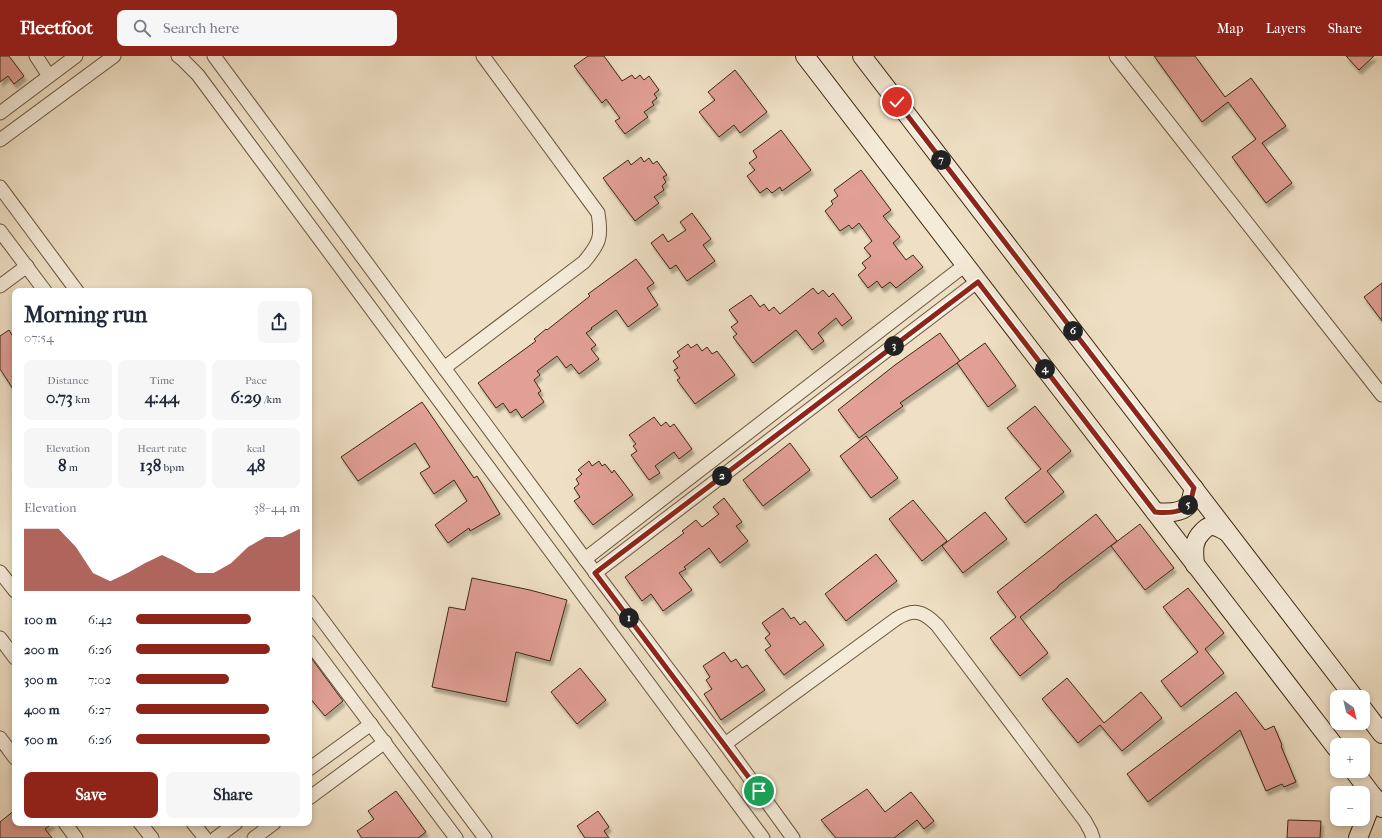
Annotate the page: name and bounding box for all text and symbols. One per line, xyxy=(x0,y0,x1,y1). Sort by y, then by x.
search box xyxy=(117,10,397,46)
text: Fleetfoot xyxy=(20,17,93,39)
icon: search xyxy=(131,17,153,39)
text: Search here xyxy=(163,19,239,37)
text: Map xyxy=(1217,20,1244,37)
text: Layers xyxy=(1266,20,1306,37)
text: Share xyxy=(1328,20,1362,37)
pin xyxy=(880,85,914,119)
icon: check xyxy=(886,91,908,113)
pin: 7 xyxy=(931,150,951,170)
text: 7 xyxy=(938,153,944,166)
button: share xyxy=(258,301,300,343)
text: Morning run xyxy=(24,302,147,328)
pin: 6 xyxy=(1063,321,1083,341)
text: 6 xyxy=(1070,324,1076,337)
text: 07:54 xyxy=(24,330,54,345)
pin: 3 xyxy=(884,336,904,356)
text: 3 xyxy=(892,339,896,352)
pin: 4 xyxy=(1035,359,1055,379)
text: 4 xyxy=(1042,362,1048,375)
text: Distance xyxy=(47,374,89,387)
text: Time xyxy=(150,374,175,387)
text: Pace xyxy=(245,374,267,387)
text: 0.73 xyxy=(46,387,73,407)
text: 4:44 xyxy=(145,387,179,407)
text: 6:29 xyxy=(231,387,262,407)
text: km xyxy=(73,393,90,406)
text: /km xyxy=(262,393,281,406)
text: Elevation xyxy=(46,442,90,455)
text: Heart rate xyxy=(137,442,187,455)
text: kcal xyxy=(247,442,265,455)
text: 8 xyxy=(58,455,67,475)
text: 138 xyxy=(140,455,161,475)
text: 48 xyxy=(247,455,265,475)
text: m xyxy=(67,461,78,474)
text: bpm xyxy=(161,461,184,474)
pin: 2 xyxy=(712,466,732,486)
text: 2 xyxy=(719,469,725,482)
pin: 5 xyxy=(1178,495,1198,515)
text: 5 xyxy=(1186,498,1190,511)
text: Elevation xyxy=(24,500,77,515)
text: 38–44 m xyxy=(253,500,300,515)
pin: 1 xyxy=(619,608,639,628)
text: 1 xyxy=(627,611,631,624)
text: 100 m xyxy=(24,612,57,627)
text: 6:42 xyxy=(88,612,113,627)
text: 200 m xyxy=(24,642,59,657)
text: 6:26 xyxy=(88,642,112,657)
text: 300 m xyxy=(24,672,57,687)
text: 7:02 xyxy=(88,672,111,687)
north arrow xyxy=(1330,690,1370,730)
map controls xyxy=(1330,690,1370,826)
text: 400 m xyxy=(24,702,60,717)
text: 6:27 xyxy=(88,702,111,717)
text: 500 m xyxy=(24,732,58,747)
text: 6:26 xyxy=(88,732,112,747)
button: + xyxy=(1330,738,1370,778)
button: Save xyxy=(24,772,158,818)
button: Share xyxy=(166,772,300,818)
pin xyxy=(742,774,776,808)
icon: arrive xyxy=(748,780,770,802)
button: − xyxy=(1330,786,1370,826)

